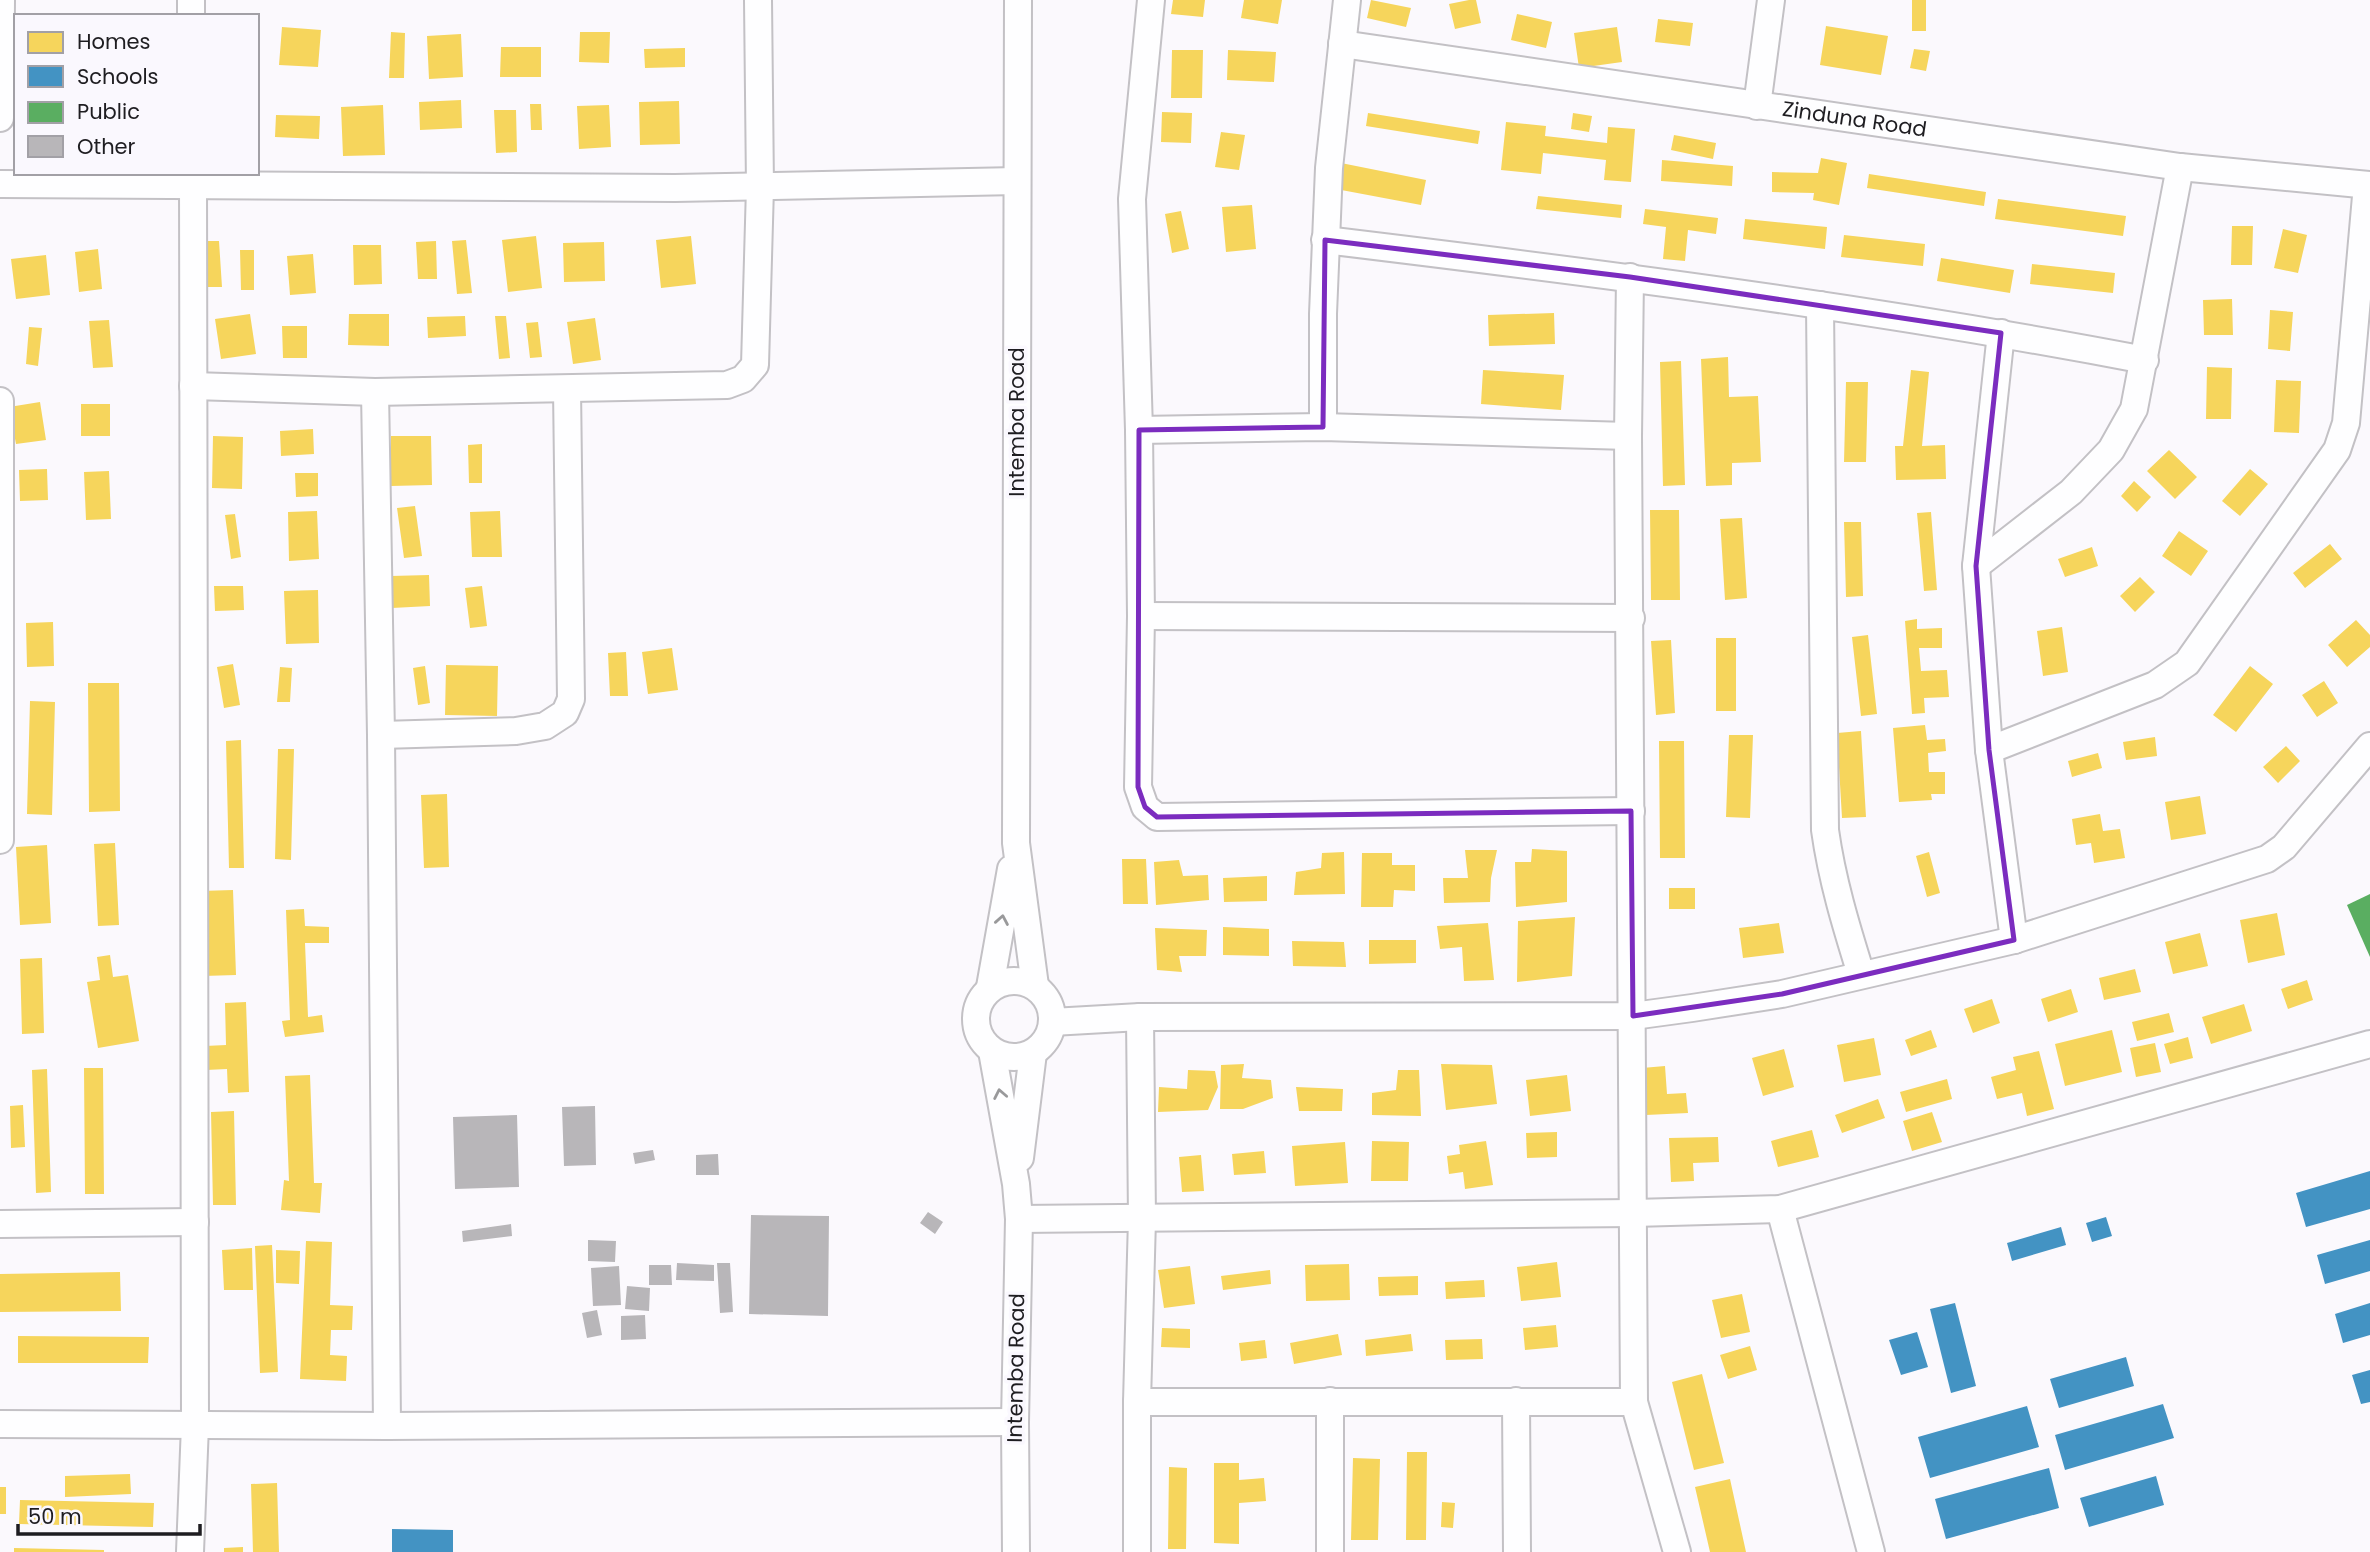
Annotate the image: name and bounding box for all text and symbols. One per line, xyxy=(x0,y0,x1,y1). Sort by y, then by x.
legend xyxy=(14,14,259,175)
text: Homes xyxy=(77,27,151,56)
text: Schools xyxy=(77,62,159,91)
street label: Zinduna Road xyxy=(1780,94,1929,144)
text: Public xyxy=(77,97,140,126)
text: Other xyxy=(77,132,136,161)
street label: Intemba Road xyxy=(1002,347,1031,497)
one-way arrow xyxy=(994,914,1009,926)
one-way arrow xyxy=(993,1088,1008,1100)
street label: Intemba Road xyxy=(1000,1293,1031,1443)
scale bar xyxy=(18,1492,200,1536)
text: 50 m xyxy=(28,1502,82,1531)

